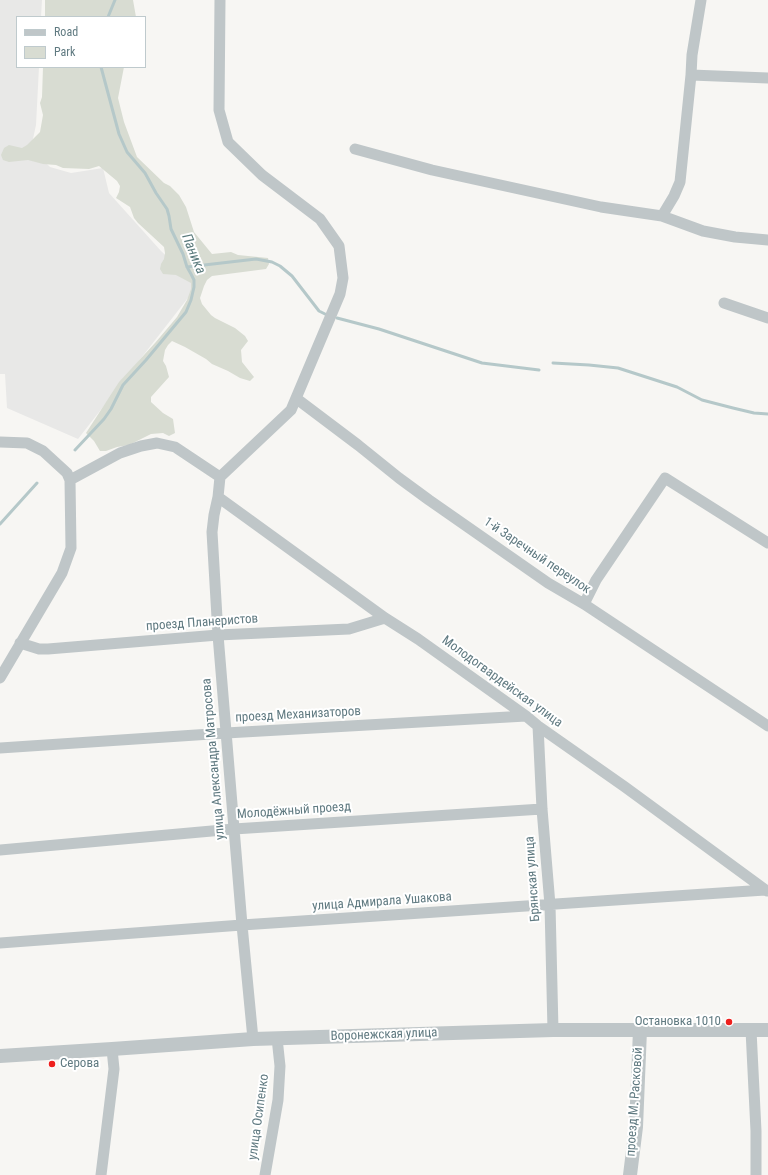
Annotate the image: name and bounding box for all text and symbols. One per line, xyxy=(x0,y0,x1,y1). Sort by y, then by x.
legend xyxy=(16,16,146,68)
text: Road xyxy=(54,25,78,39)
text: Park xyxy=(54,45,75,59)
water label: Паника xyxy=(177,231,209,277)
street label: 1-й Заречный переулок xyxy=(481,514,593,598)
street label: проезд Планеристов xyxy=(145,611,259,635)
street label: Молодогвардейская улица xyxy=(439,633,565,731)
street label: улица Александра Матросова xyxy=(199,678,229,840)
street label: проезд Механизаторов xyxy=(235,704,361,726)
street label: Молодёжный проезд xyxy=(237,799,351,823)
street label: Брянская улица xyxy=(522,836,544,922)
street label: улица Адмирала Ушакова xyxy=(312,889,452,915)
place label: Остановка 1010 xyxy=(635,1014,721,1030)
marker: Остановка 1010 xyxy=(724,1017,734,1027)
street label: Воронежская улица xyxy=(330,1025,438,1045)
street label: проезд М. Расковой xyxy=(623,1047,647,1157)
place label: Серова xyxy=(60,1056,99,1072)
marker: Серова xyxy=(47,1059,57,1069)
street label: улица Осипенко xyxy=(245,1073,273,1161)

